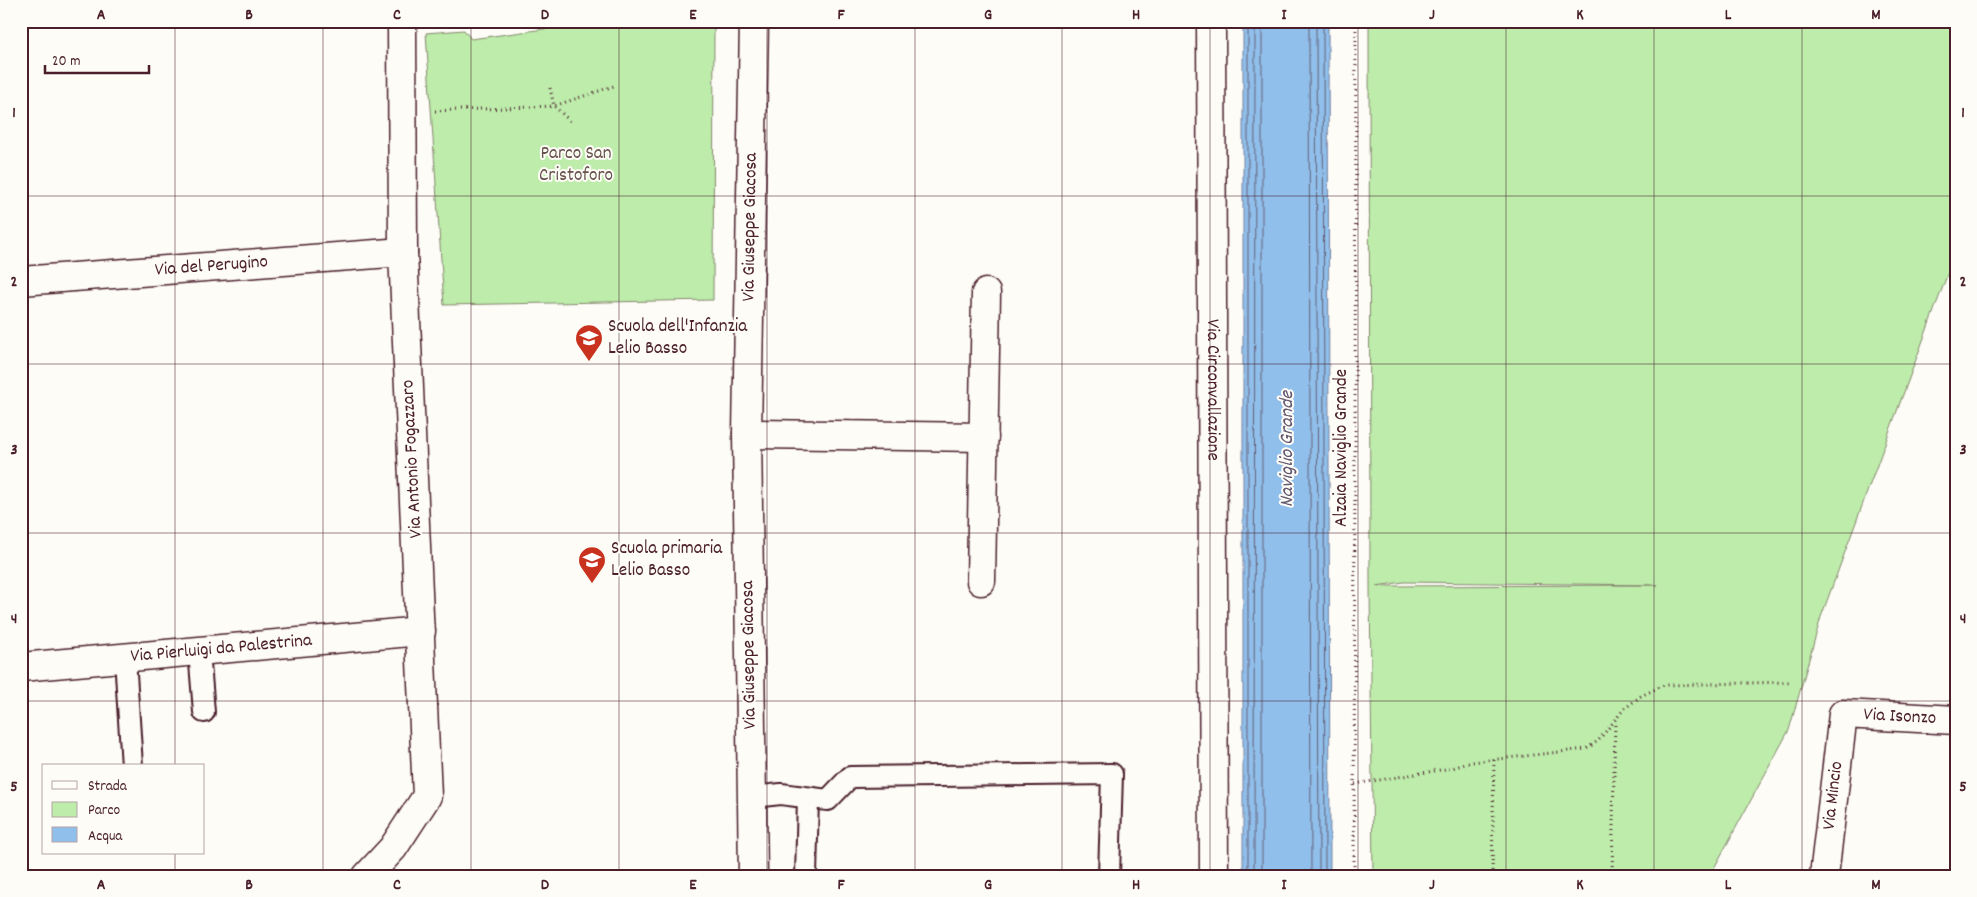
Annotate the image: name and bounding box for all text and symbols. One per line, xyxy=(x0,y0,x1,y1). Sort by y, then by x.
text: A xyxy=(97,4,106,27)
text: B xyxy=(245,4,253,27)
text: C xyxy=(393,4,401,27)
text: D xyxy=(541,4,550,27)
text: E xyxy=(689,4,697,27)
text: F xyxy=(837,4,845,27)
text: G xyxy=(984,4,992,27)
text: H xyxy=(1132,4,1140,27)
text: I xyxy=(1282,4,1288,27)
text: J xyxy=(1429,4,1435,27)
text: K xyxy=(1576,4,1584,27)
text: L xyxy=(1725,4,1732,27)
text: M xyxy=(1871,4,1881,27)
scale bar xyxy=(45,42,149,74)
text: 20 m xyxy=(52,51,80,73)
text: 1 xyxy=(12,102,16,125)
text: 1 xyxy=(1961,102,1965,125)
park label: Parco San Cristoforo xyxy=(539,141,613,190)
street label: Via Giuseppe Giacosa xyxy=(736,151,765,302)
street label: Via del Perugino xyxy=(154,249,269,284)
text: 2 xyxy=(11,271,18,294)
text: 2 xyxy=(1960,271,1967,294)
place label: Scuola dell'Infanzia Lelio Basso xyxy=(608,314,748,363)
street label: Via Circonvallazione xyxy=(1199,319,1226,461)
school or university icon: Scuola dell'Infanzia Lelio Basso xyxy=(574,323,604,362)
street label: Alzaia Naviglio Grande xyxy=(1329,369,1356,527)
street label: Via Antonio Fogazzaro xyxy=(395,379,431,539)
water label: Naviglio Grande xyxy=(1274,390,1302,507)
text: 3 xyxy=(10,439,18,462)
text: 3 xyxy=(1959,439,1967,462)
place label: Scuola primaria Lelio Basso xyxy=(611,536,723,585)
school or university icon: Scuola primaria Lelio Basso xyxy=(577,545,607,584)
street label: Via Giuseppe Giacosa xyxy=(735,579,765,730)
text: 4 xyxy=(11,608,17,631)
text: 4 xyxy=(1960,608,1966,631)
street label: Via Pierluigi da Palestrina xyxy=(129,627,314,671)
street label: Via Isonzo xyxy=(1863,702,1937,732)
street label: Via Mincio xyxy=(1816,760,1851,831)
legend xyxy=(42,764,205,854)
text: 5 xyxy=(10,776,18,799)
text: Strada xyxy=(88,776,128,798)
text: 5 xyxy=(1959,776,1967,799)
text: Parco xyxy=(88,800,120,822)
text: Acqua xyxy=(88,826,123,848)
text: A xyxy=(97,874,106,897)
text: B xyxy=(245,874,253,897)
text: C xyxy=(393,874,401,897)
text: D xyxy=(541,874,550,897)
text: E xyxy=(689,874,697,897)
text: F xyxy=(837,874,845,897)
text: G xyxy=(984,874,992,897)
text: H xyxy=(1132,874,1140,897)
text: I xyxy=(1282,874,1288,897)
text: J xyxy=(1429,874,1435,897)
text: K xyxy=(1576,874,1584,897)
text: L xyxy=(1725,874,1732,897)
text: M xyxy=(1871,874,1881,897)

